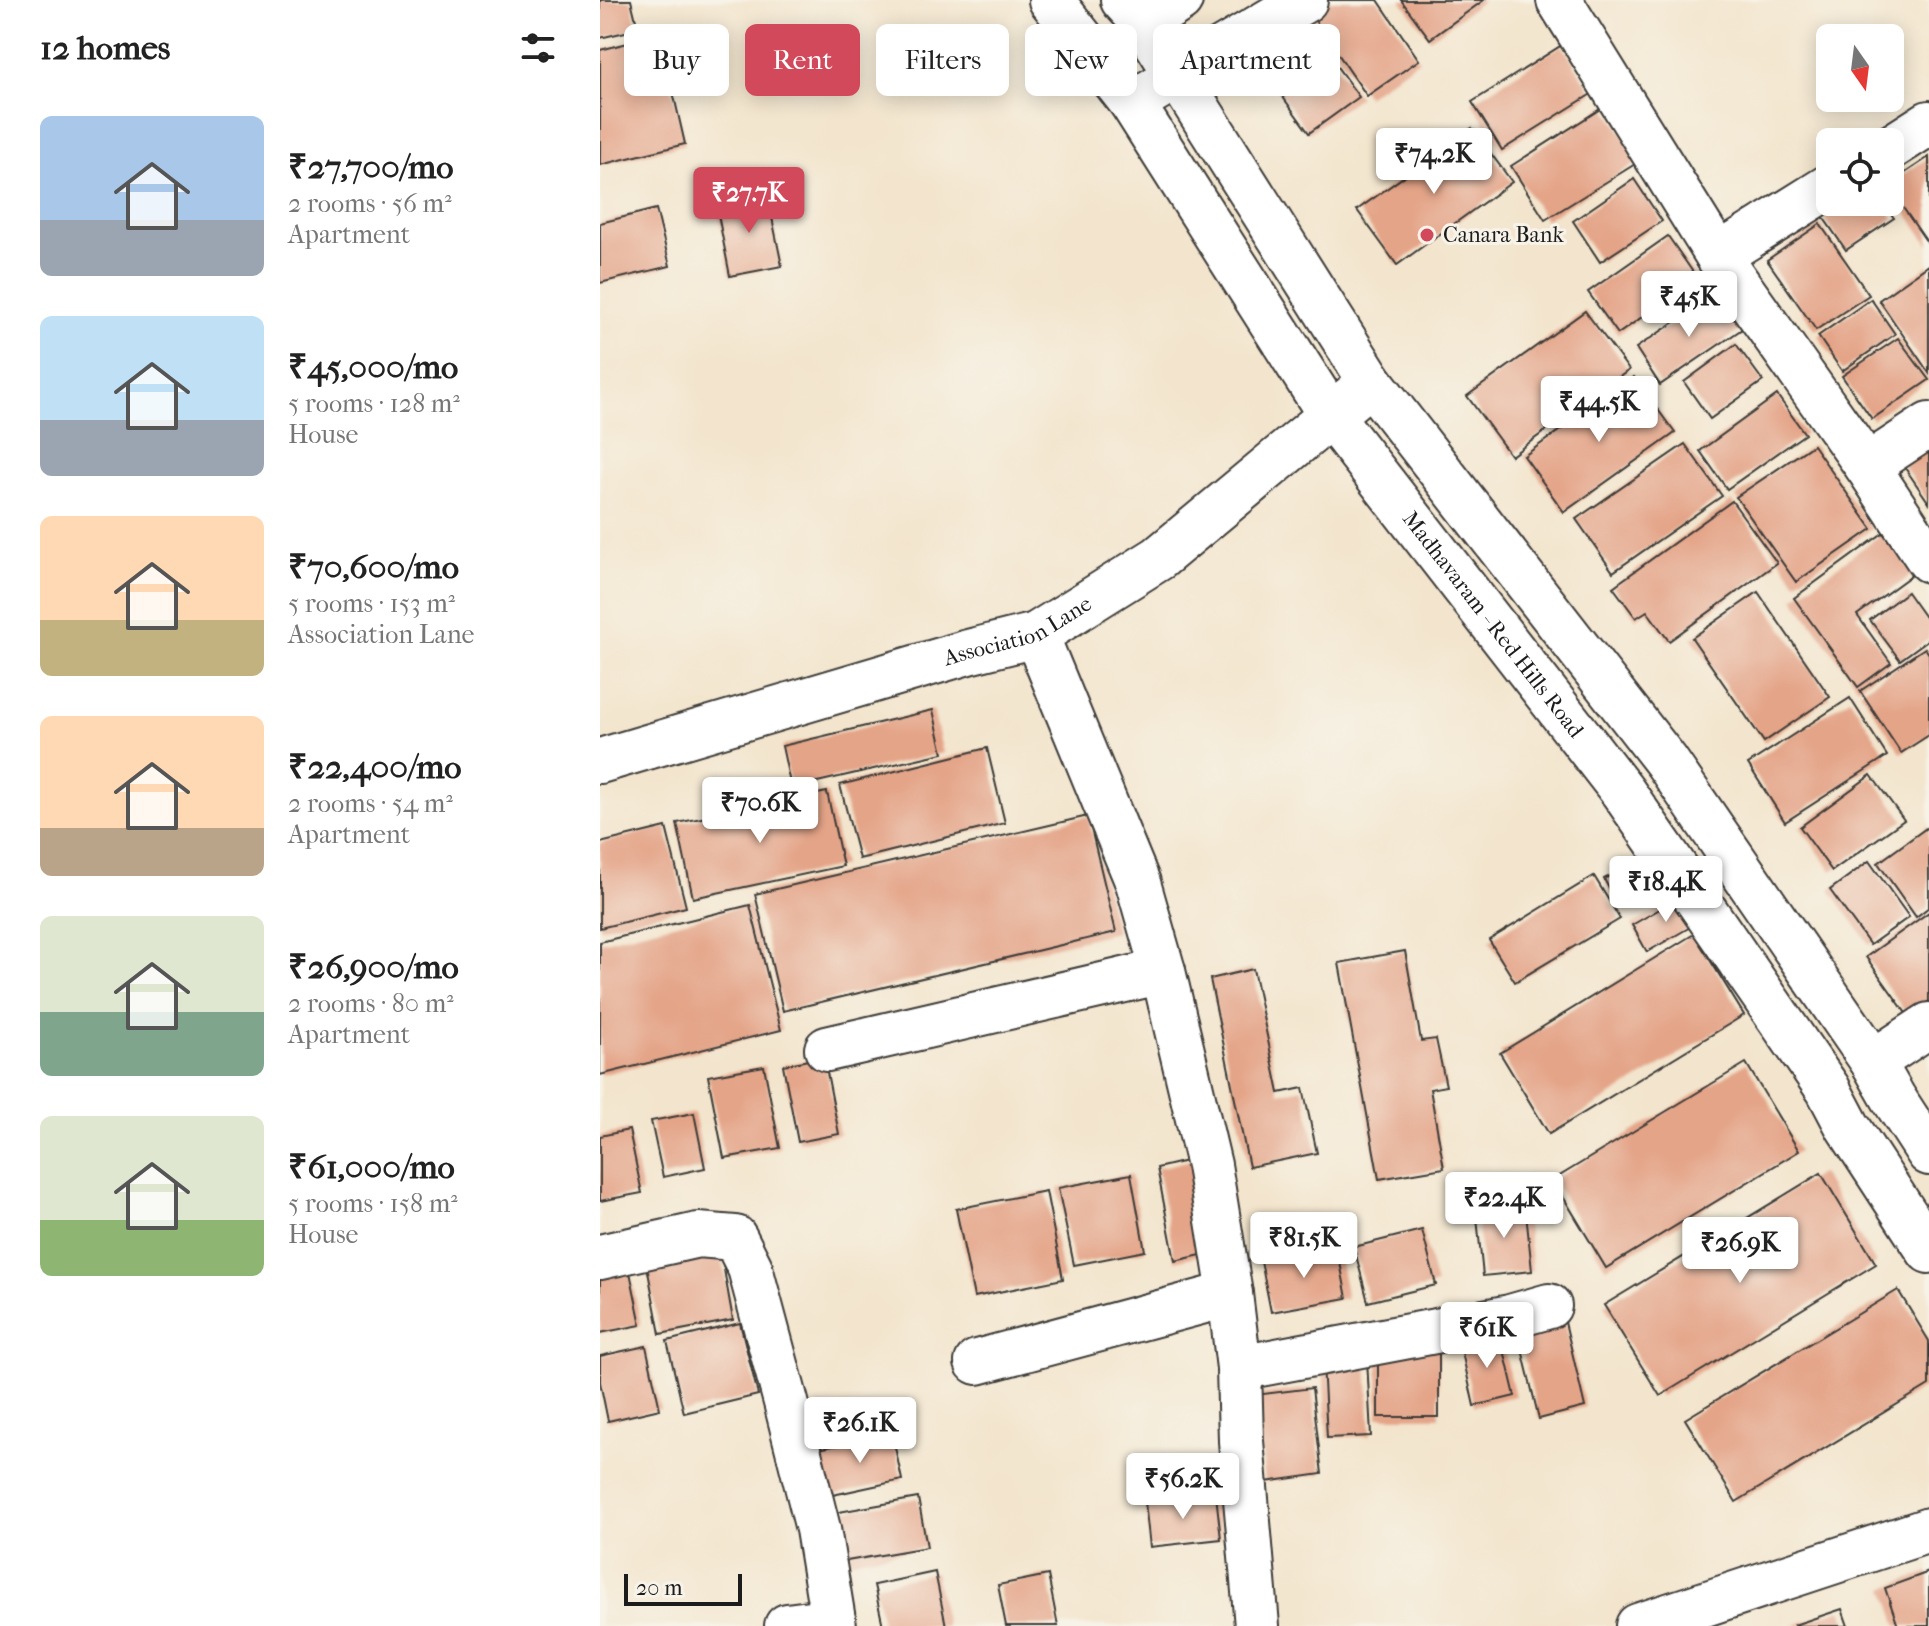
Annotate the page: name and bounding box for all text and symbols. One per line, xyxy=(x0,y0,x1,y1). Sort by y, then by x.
chip: Buy xyxy=(624,24,729,96)
chip: Rent xyxy=(745,24,860,96)
chip: Filters xyxy=(876,24,1009,96)
chip: New xyxy=(1025,24,1137,96)
chip: Apartment xyxy=(1153,24,1340,96)
north arrow xyxy=(1816,24,1904,112)
map controls xyxy=(1816,24,1904,216)
icon: filters xyxy=(516,26,560,70)
text: 12 homes xyxy=(40,28,170,68)
pin: ₹74.2K xyxy=(1369,128,1499,196)
button: locate xyxy=(1816,128,1904,216)
text: ₹74.2K xyxy=(1394,138,1474,169)
text: ₹27,700/mo xyxy=(288,147,453,187)
icon: home xyxy=(104,148,200,244)
pin: ₹27.7K xyxy=(684,167,814,235)
text: ₹27.7K xyxy=(711,177,787,208)
text: 2 rooms · 56 m² xyxy=(288,188,452,219)
text: Apartment xyxy=(288,219,410,250)
place label: Canara Bank xyxy=(1443,222,1564,248)
marker: Canara Bank xyxy=(1418,226,1436,244)
pin: ₹45K xyxy=(1642,271,1736,339)
text: ₹45K xyxy=(1659,281,1719,312)
text: ₹45,000/mo xyxy=(288,347,458,387)
icon: home xyxy=(104,348,200,444)
pin: ₹44.5K xyxy=(1534,376,1664,444)
text: ₹44.5K xyxy=(1559,386,1639,417)
text: 5 rooms · 128 m² xyxy=(288,388,460,419)
text: House xyxy=(288,419,358,450)
street label: Madhavaram - Red Hills Road xyxy=(1397,506,1590,744)
text: ₹70,600/mo xyxy=(288,547,459,587)
icon: home xyxy=(104,548,200,644)
text: 5 rooms · 153 m² xyxy=(288,588,455,619)
street label: Association Lane xyxy=(940,590,1096,672)
text: Association Lane xyxy=(288,619,474,650)
text: ₹22,400/mo xyxy=(288,747,462,787)
icon: home xyxy=(104,748,200,844)
pin: ₹70.6K xyxy=(695,777,825,845)
text: ₹70.6K xyxy=(720,787,800,818)
text: 2 rooms · 54 m² xyxy=(288,788,453,819)
text: Apartment xyxy=(288,819,410,850)
pin: ₹18.4K xyxy=(1601,856,1731,924)
text: ₹18.4K xyxy=(1627,866,1705,897)
text: ₹26,900/mo xyxy=(288,947,459,987)
icon: home xyxy=(104,948,200,1044)
text: 2 rooms · 80 m² xyxy=(288,988,454,1019)
text: Apartment xyxy=(288,1019,410,1050)
text: ₹61,000/mo xyxy=(288,1147,455,1187)
icon: home xyxy=(104,1148,200,1244)
pin: ₹22.4K xyxy=(1439,1172,1569,1240)
text: ₹22.4K xyxy=(1463,1182,1545,1213)
text: 5 rooms · 158 m² xyxy=(288,1188,458,1219)
pin: ₹81.5K xyxy=(1239,1212,1369,1280)
pin: ₹26.9K xyxy=(1675,1217,1805,1285)
text: House xyxy=(288,1219,358,1250)
text: ₹81.5K xyxy=(1268,1222,1340,1253)
text: ₹26.9K xyxy=(1700,1227,1780,1258)
pin: ₹61K xyxy=(1440,1302,1534,1370)
text: ₹61K xyxy=(1459,1312,1516,1343)
pin: ₹26.1K xyxy=(795,1397,925,1465)
text: ₹26.1K xyxy=(822,1407,898,1438)
pin: ₹56.2K xyxy=(1118,1453,1248,1521)
text: ₹56.2K xyxy=(1144,1463,1222,1494)
scale bar xyxy=(624,1570,742,1606)
text: 20 m xyxy=(636,1575,682,1601)

